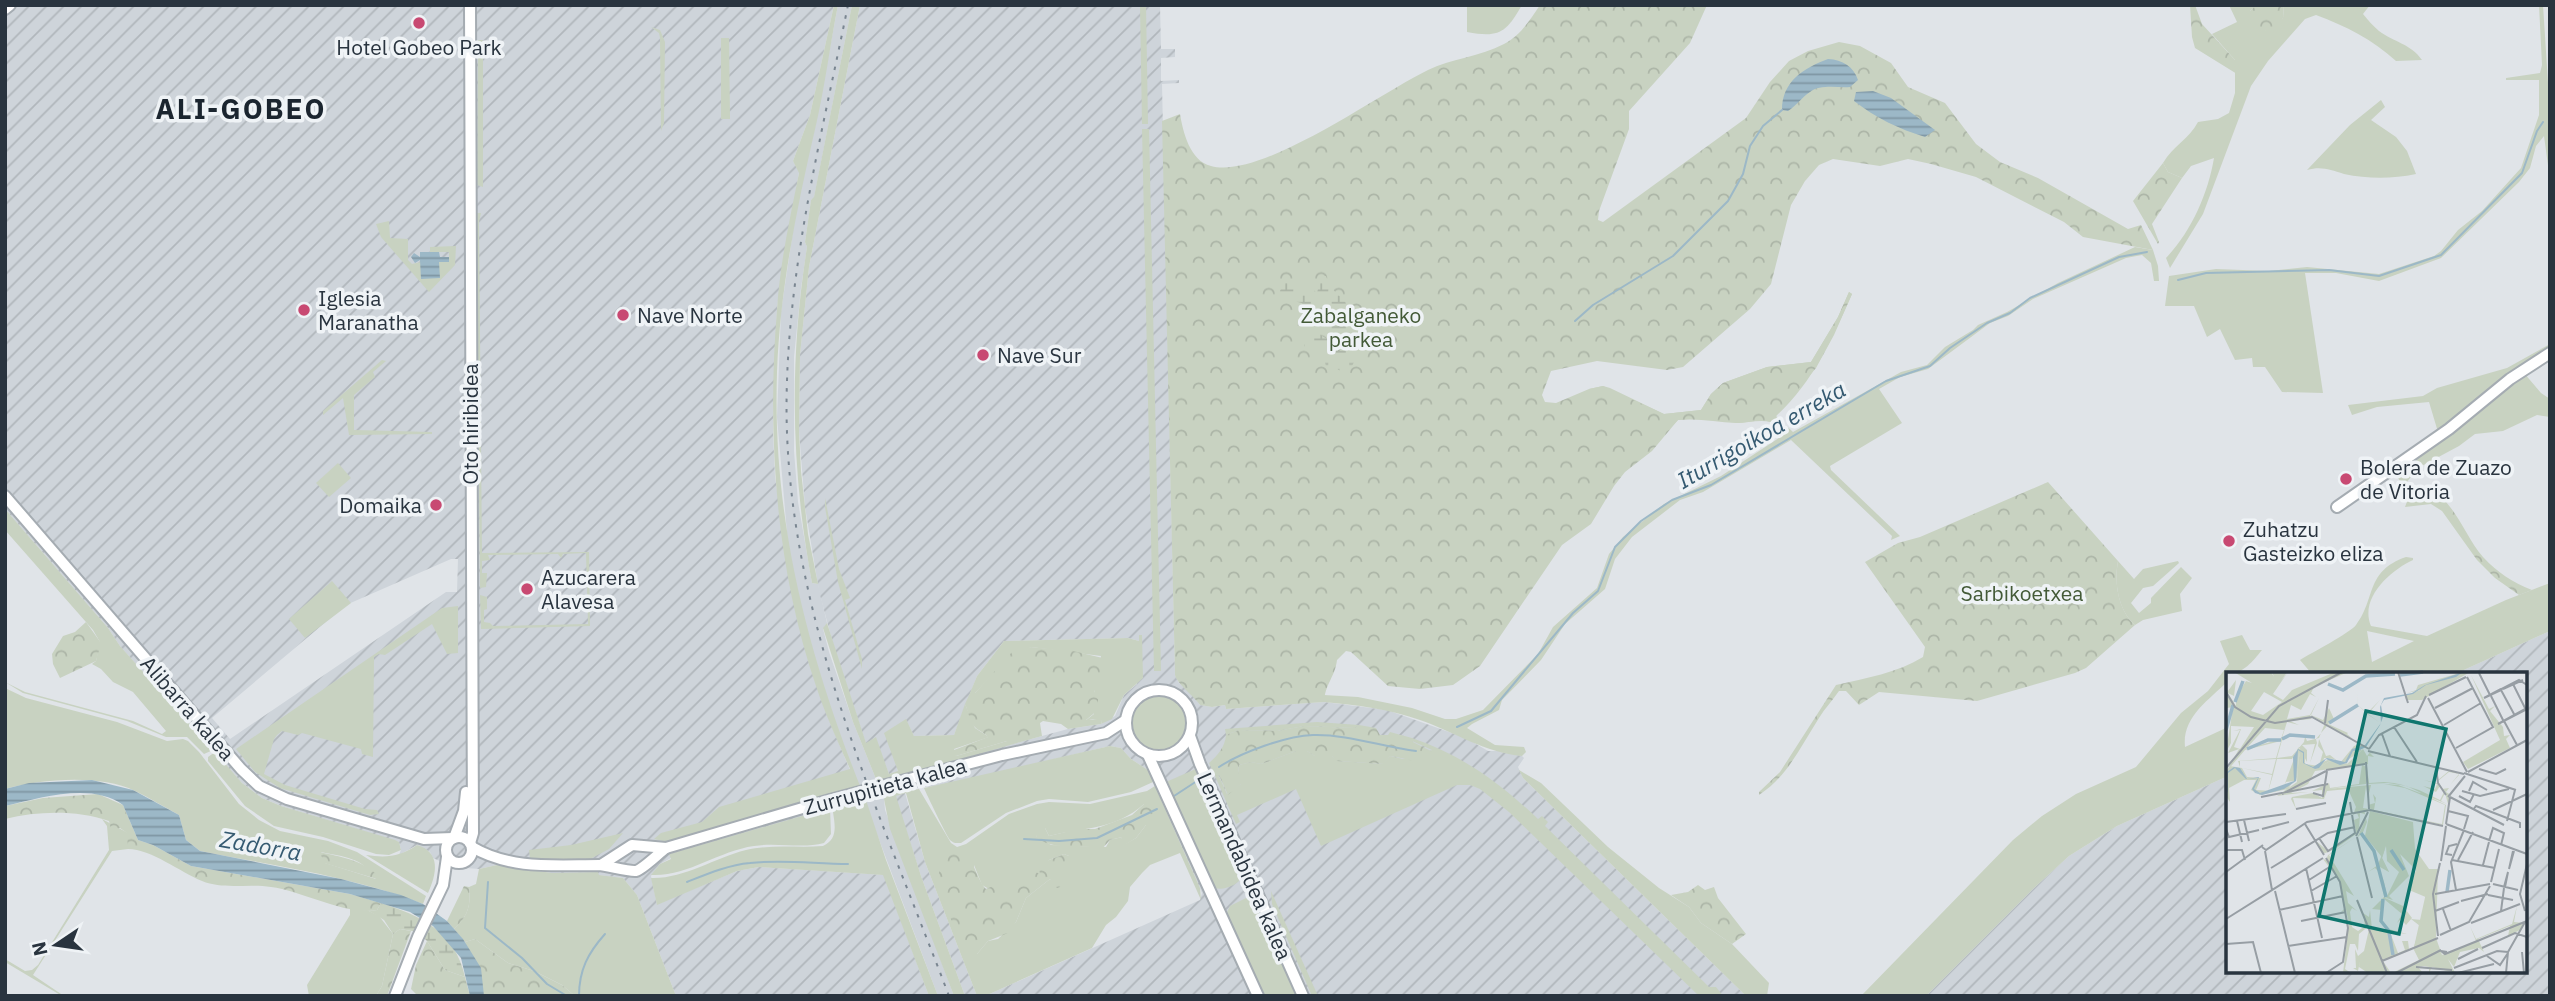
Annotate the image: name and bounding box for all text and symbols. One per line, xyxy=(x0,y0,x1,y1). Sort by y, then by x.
marker: Hotel Gobeo Park xyxy=(411,15,427,31)
place label: Hotel Gobeo Park xyxy=(336,33,502,61)
district label: ALI-GOBEO xyxy=(156,90,326,127)
place label: Iglesia Maranatha xyxy=(318,284,419,336)
place label: Nave Norte xyxy=(637,301,743,329)
park label: Zabalganeko parkea xyxy=(1301,301,1421,353)
marker: Iglesia Maranatha xyxy=(296,302,312,318)
marker: Nave Norte xyxy=(615,307,631,323)
place label: Nave Sur xyxy=(997,341,1082,369)
marker: Nave Sur xyxy=(975,347,991,363)
street label: Oto hiribidea xyxy=(456,363,484,485)
water label: Iturrigoikoa erreka xyxy=(1671,373,1851,495)
place label: Bolera de Zuazo de Vitoria xyxy=(2360,453,2512,505)
marker: Bolera de Zuazo de Vitoria xyxy=(2338,471,2354,487)
place label: Domaika xyxy=(339,491,422,519)
marker: Domaika xyxy=(428,497,444,513)
place label: Zuhatzu Gasteizko eliza xyxy=(2243,515,2384,567)
marker: Zuhatzu Gasteizko eliza xyxy=(2221,533,2237,549)
place label: Azucarera Alavesa xyxy=(541,563,636,615)
park label: Sarbikoetxea xyxy=(1960,579,2084,607)
marker: Azucarera Alavesa xyxy=(519,581,535,597)
street label: Alibarra kalea xyxy=(135,650,241,766)
inset map xyxy=(2226,672,2527,973)
street label: Zurrupitieta kalea xyxy=(801,751,969,821)
street label: Lermandabidea kalea xyxy=(1191,768,1299,964)
water label: Zadorra xyxy=(217,823,304,867)
north arrow xyxy=(21,910,91,980)
text: N xyxy=(26,939,53,958)

